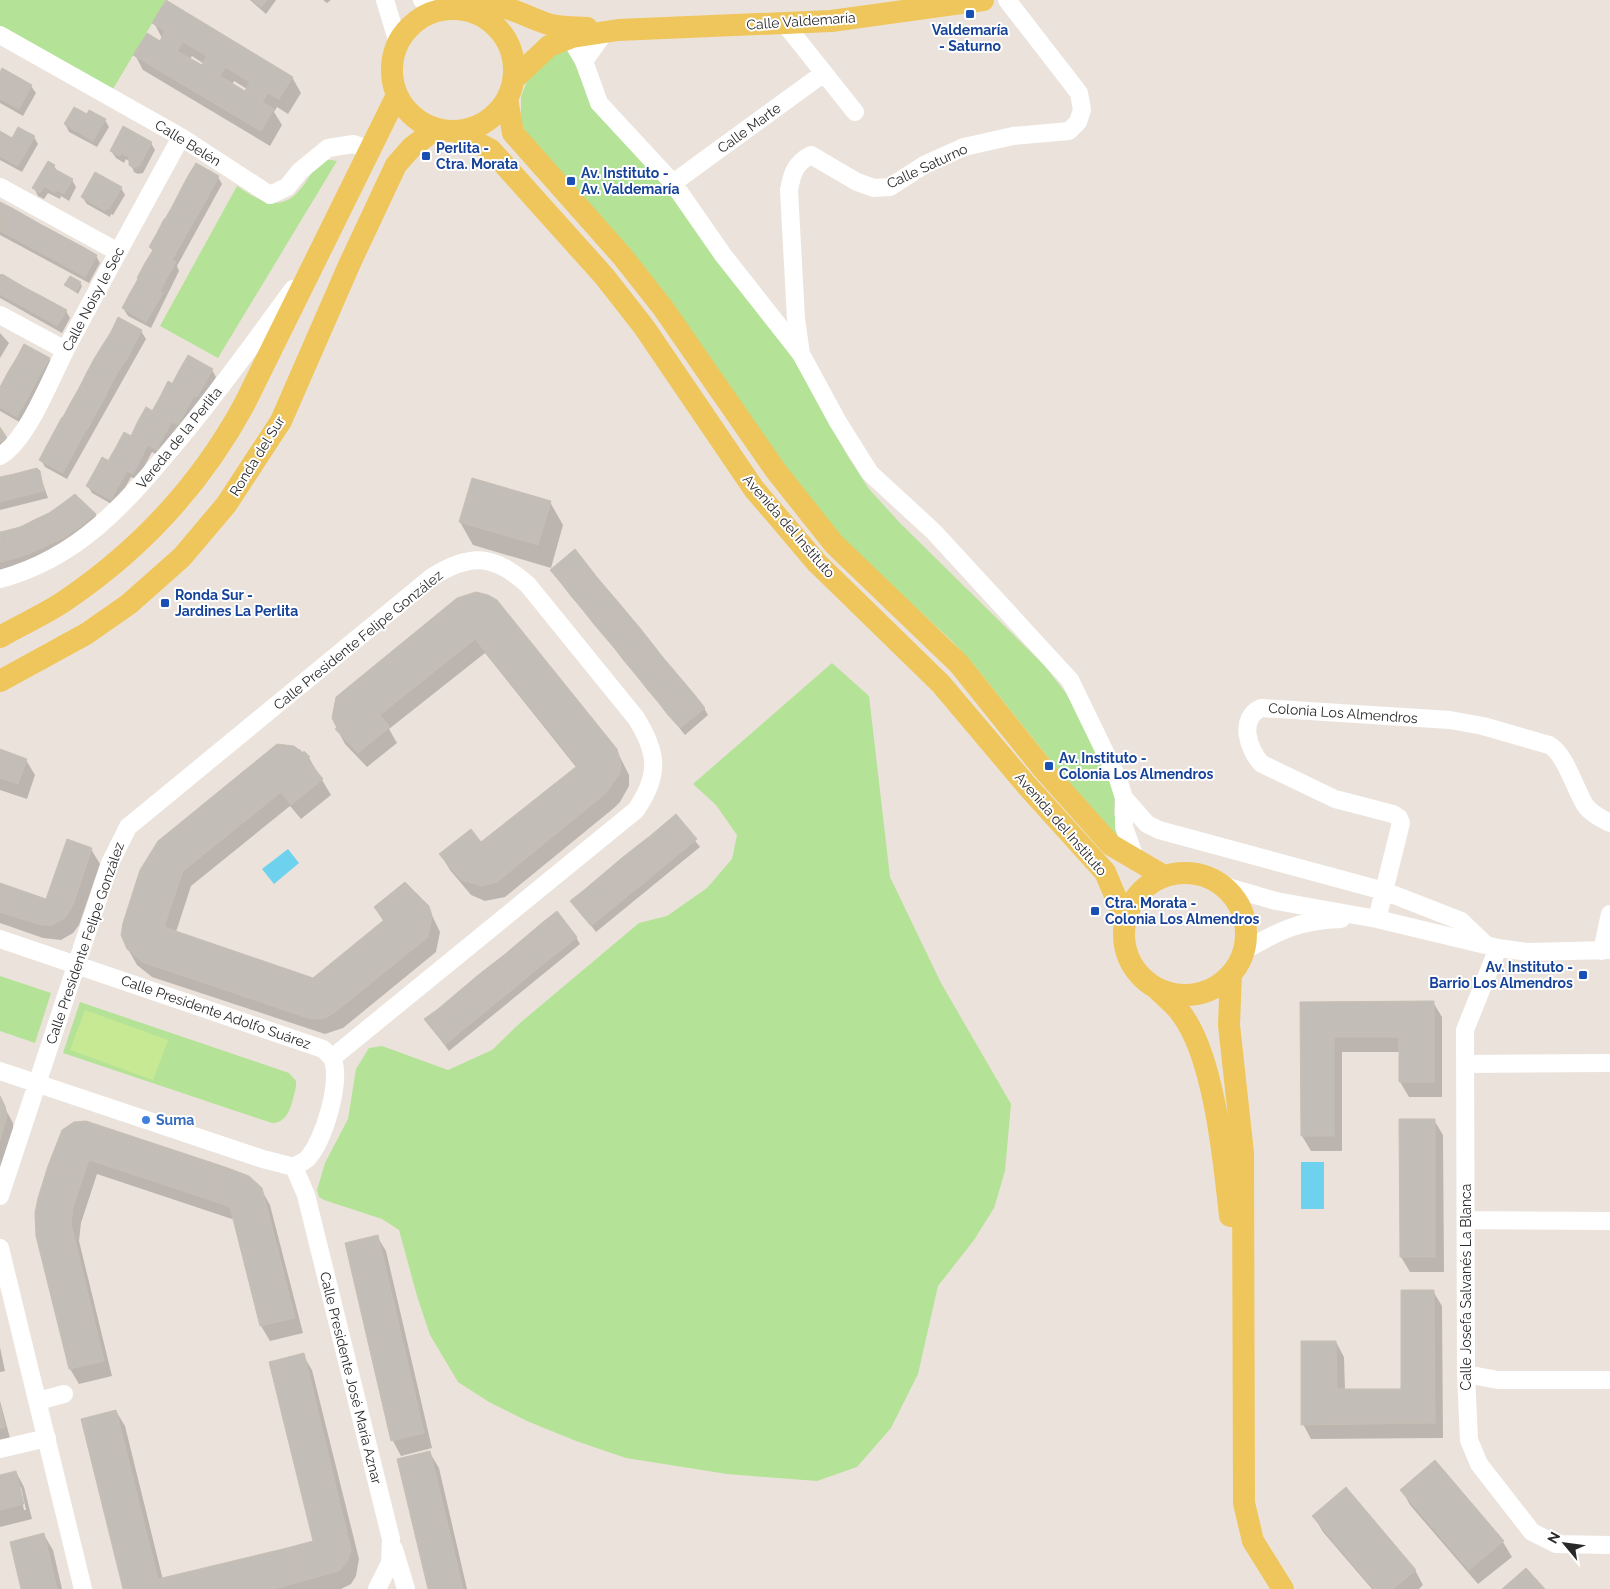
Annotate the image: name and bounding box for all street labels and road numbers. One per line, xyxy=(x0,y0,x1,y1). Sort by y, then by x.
street label: Calle Valdemaría xyxy=(746,9,856,33)
street label: Calle Marte xyxy=(714,100,784,156)
street label: Calle Belén xyxy=(152,117,224,169)
street label: Calle Saturno xyxy=(884,140,970,192)
street label: Calle Noisy le Sec xyxy=(59,244,127,354)
street label: Vereda de la Perlita xyxy=(133,384,225,492)
street label: Ronda del Sur xyxy=(226,413,288,499)
street label: Avenida del Instituto xyxy=(740,471,838,581)
street label: Calle Presidente Felipe González xyxy=(270,567,446,713)
street label: Colonia Los Almendros xyxy=(1268,700,1418,726)
street label: Avenida del Instituto xyxy=(1012,769,1110,879)
street label: Calle Presidente Felipe González xyxy=(43,840,127,1046)
street label: Calle Presidente Adolfo Suárez xyxy=(119,972,313,1052)
street label: Calle Josefa Salvanés La Blanca xyxy=(1458,1184,1474,1390)
street label: Calle Presidente José María Aznar xyxy=(317,1270,385,1486)

